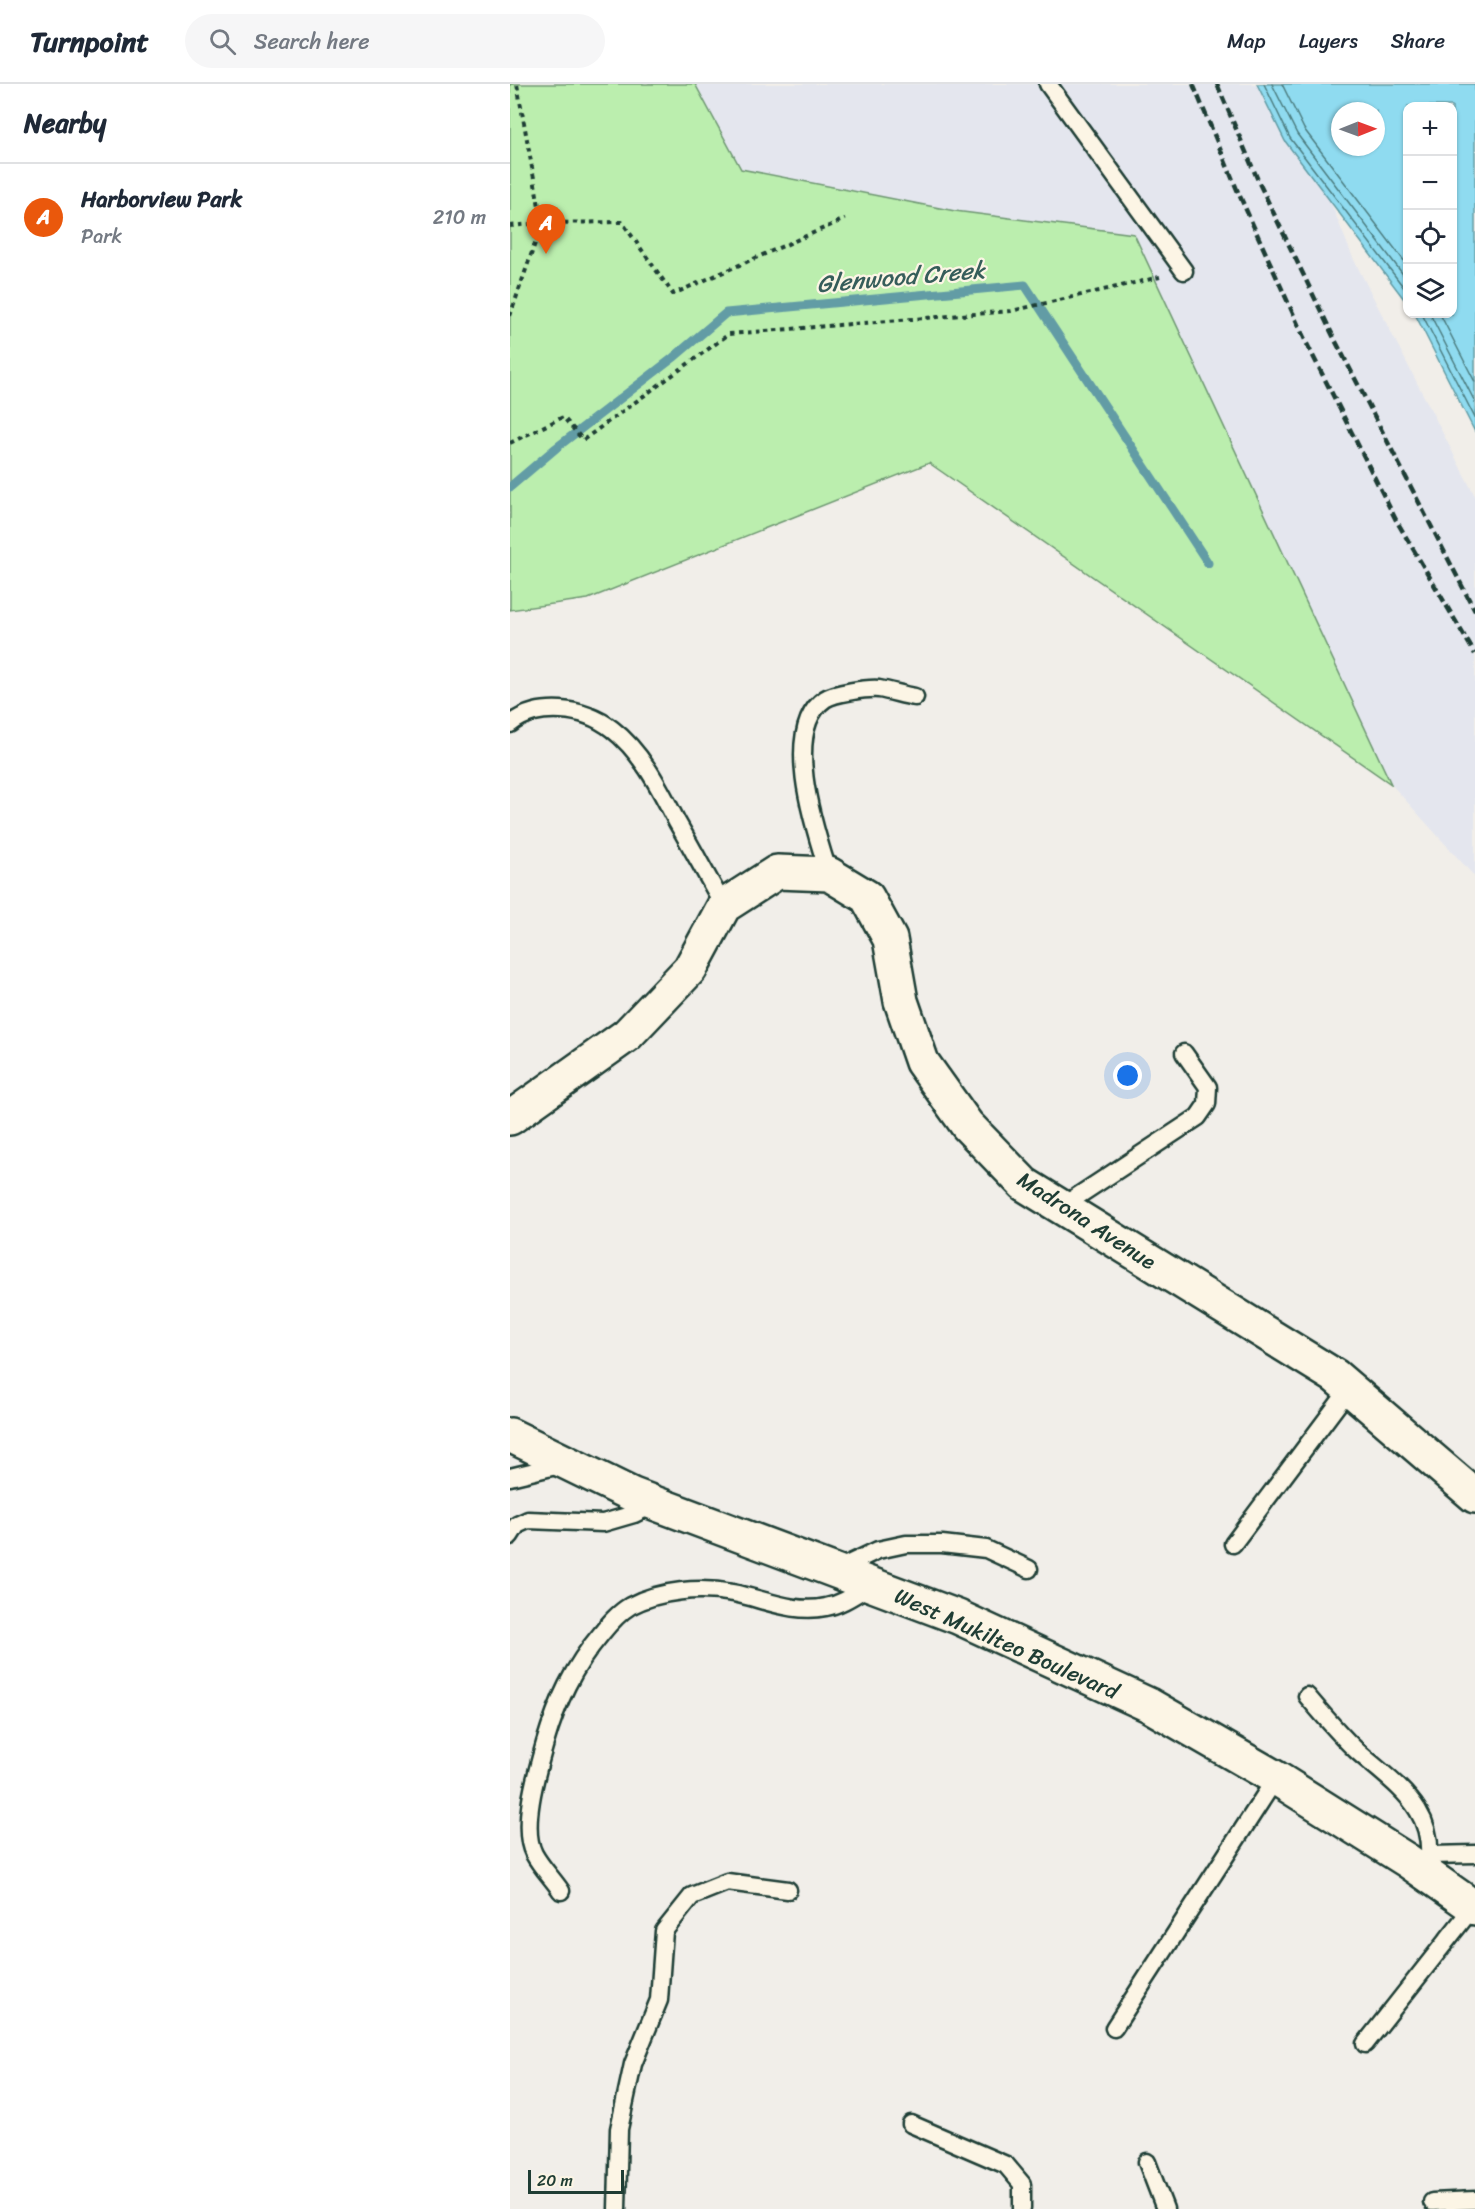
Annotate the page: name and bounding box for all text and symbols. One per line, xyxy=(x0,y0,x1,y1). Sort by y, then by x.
search box xyxy=(185,14,605,68)
text: Turnpoint xyxy=(30,17,149,66)
text: Search here xyxy=(254,22,370,61)
text: Map xyxy=(1227,22,1266,60)
text: Layers xyxy=(1299,22,1358,60)
text: Share xyxy=(1391,22,1445,60)
icon: search xyxy=(206,25,239,58)
text: Nearby xyxy=(24,100,106,146)
north arrow xyxy=(1331,102,1385,156)
map controls xyxy=(1403,102,1457,318)
button: + xyxy=(1403,102,1457,156)
button: − xyxy=(1403,156,1457,210)
text: Harborview Park xyxy=(81,180,242,219)
text: A xyxy=(37,200,50,235)
text: 210 m xyxy=(433,200,486,235)
pin: A xyxy=(526,204,566,254)
button: locate xyxy=(1403,210,1457,264)
text: Park xyxy=(81,219,122,254)
water label: Glenwood Creek xyxy=(815,249,988,305)
button: layers xyxy=(1403,264,1457,318)
your location xyxy=(1113,1061,1142,1090)
street label: Madrona Avenue xyxy=(1009,1161,1165,1280)
street label: West Mukilteo Boulevard xyxy=(888,1576,1127,1711)
text: 20 m xyxy=(537,2166,573,2195)
scale bar xyxy=(528,2167,624,2194)

